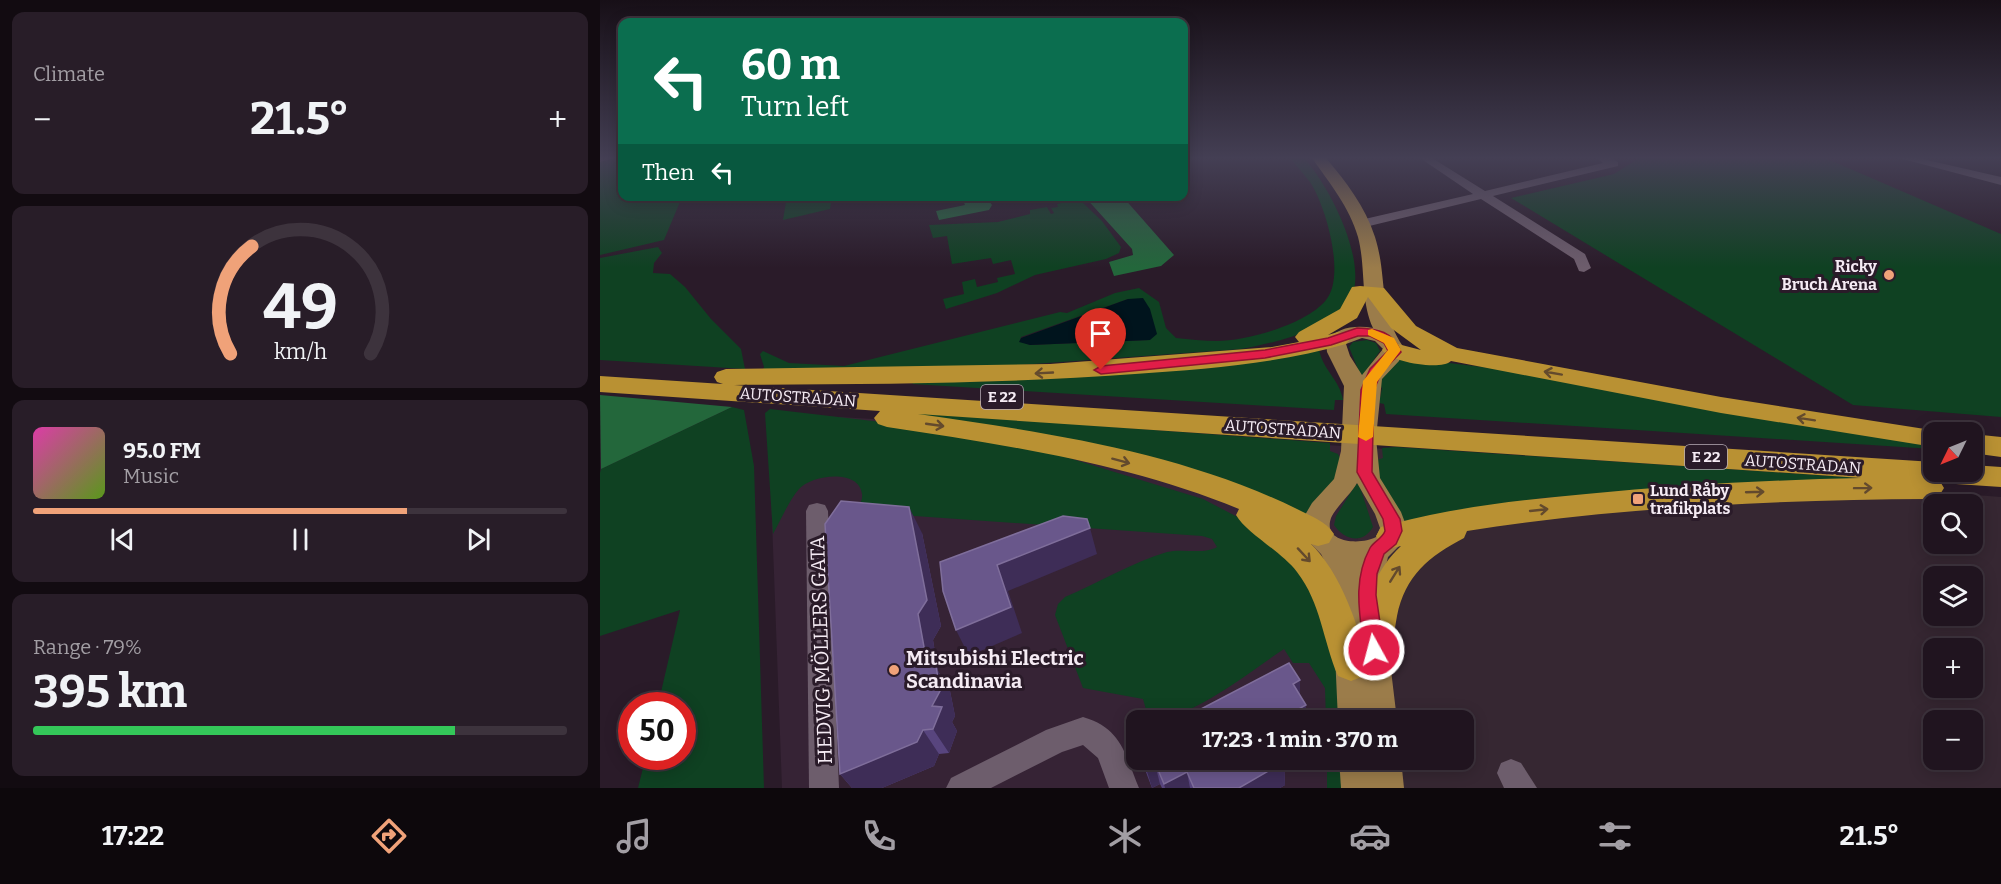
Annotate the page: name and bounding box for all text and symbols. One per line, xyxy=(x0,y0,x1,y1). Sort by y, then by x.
text: 60 m xyxy=(741,40,840,90)
icon: left xyxy=(642,42,720,120)
text: Climate xyxy=(33,62,105,86)
text: Turn left xyxy=(741,91,849,123)
text: 21.5° xyxy=(250,92,349,146)
text: − xyxy=(33,100,51,140)
text: + xyxy=(548,100,567,140)
icon: left xyxy=(706,156,739,189)
text: Then xyxy=(642,159,694,186)
place label: Ricky Bruch Arena xyxy=(1782,257,1877,294)
marker: Ricky Bruch Arena xyxy=(1882,268,1896,282)
text: 49 xyxy=(263,270,337,345)
pin xyxy=(1075,308,1126,370)
icon: arrive xyxy=(1084,317,1117,350)
text: km/h xyxy=(273,339,327,365)
one-way arrow xyxy=(1035,367,1055,378)
one-way arrow xyxy=(1544,368,1564,379)
street label: AUTOSTRADAN xyxy=(739,383,857,411)
road number: E 22 xyxy=(981,385,1023,409)
one-way arrow xyxy=(1797,413,1817,424)
street label: AUTOSTRADAN xyxy=(1224,415,1342,443)
one-way arrow xyxy=(925,420,945,431)
north arrow xyxy=(1923,422,1983,482)
map controls xyxy=(1923,422,1983,770)
text: 95.0 FM xyxy=(123,437,201,464)
road number: E 22 xyxy=(1685,445,1727,469)
street label: AUTOSTRADAN xyxy=(1744,450,1862,478)
one-way arrow xyxy=(1111,456,1130,467)
text: Music xyxy=(123,464,179,488)
place label: Lund Råby trafikplats xyxy=(1650,481,1730,518)
one-way arrow xyxy=(1852,482,1872,494)
one-way arrow xyxy=(1744,486,1764,497)
marker: Lund Råby trafikplats xyxy=(1631,492,1645,506)
button: search xyxy=(1923,494,1983,554)
one-way arrow xyxy=(1529,504,1549,515)
icon: previous xyxy=(106,523,139,556)
icon: pause xyxy=(284,523,317,556)
icon: next xyxy=(462,523,495,556)
street label: HEDVIG MÖLLERS GATA xyxy=(805,535,837,765)
one-way arrow xyxy=(1297,548,1311,563)
one-way arrow xyxy=(1389,566,1401,583)
button: layers xyxy=(1923,566,1983,626)
position arrow xyxy=(1342,618,1406,682)
text: Range · 79% xyxy=(33,635,142,659)
button: + xyxy=(1923,638,1983,698)
place label: Mitsubishi Electric Scandinavia xyxy=(906,646,1084,693)
marker: Mitsubishi Electric Scandinavia xyxy=(887,663,901,677)
text: 395 km xyxy=(33,665,187,719)
speed limit sign: 50 xyxy=(618,692,696,770)
button: − xyxy=(1923,710,1983,770)
text: 17:23 · 1 min · 370 m xyxy=(1202,726,1398,753)
icon: directions xyxy=(368,815,410,857)
icon: music xyxy=(613,815,655,857)
icon: phone xyxy=(858,815,900,857)
icon: climate xyxy=(1104,815,1146,857)
icon: car xyxy=(1349,815,1391,857)
icon: filters xyxy=(1594,815,1636,857)
text: 17:22 xyxy=(102,820,164,852)
text: 21.5° xyxy=(1840,820,1899,852)

